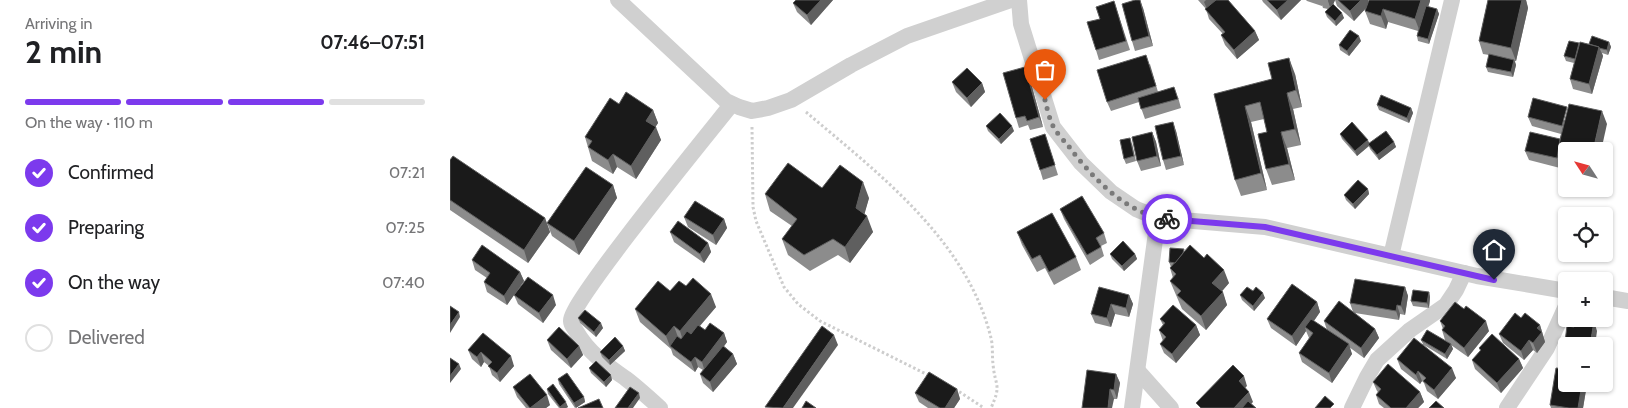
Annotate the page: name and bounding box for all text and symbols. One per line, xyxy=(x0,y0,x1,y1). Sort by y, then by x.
text: Arriving in xyxy=(25,14,92,33)
text: 07:46–07:51 xyxy=(320,31,425,54)
text: 2 min xyxy=(25,32,102,71)
pin xyxy=(1024,49,1066,100)
icon: bag xyxy=(1031,56,1059,84)
text: On the way · 110 m xyxy=(25,113,153,132)
north arrow xyxy=(1558,142,1612,198)
map controls xyxy=(1558,142,1613,392)
icon: check xyxy=(25,159,53,187)
text: Confirmed xyxy=(68,161,154,184)
text: 07:21 xyxy=(389,163,425,182)
courier xyxy=(1142,194,1192,244)
icon: bike xyxy=(1153,205,1181,233)
button: locate xyxy=(1558,207,1613,262)
icon: check xyxy=(25,214,53,242)
text: Preparing xyxy=(68,216,144,239)
text: 07:25 xyxy=(386,218,425,237)
pin xyxy=(1473,229,1515,280)
icon: home xyxy=(1480,236,1508,264)
icon: check xyxy=(25,269,53,297)
text: On the way xyxy=(68,271,160,294)
button: + xyxy=(1558,272,1613,327)
text: 07:40 xyxy=(382,273,425,292)
text: Delivered xyxy=(68,326,145,349)
button: − xyxy=(1558,337,1613,392)

